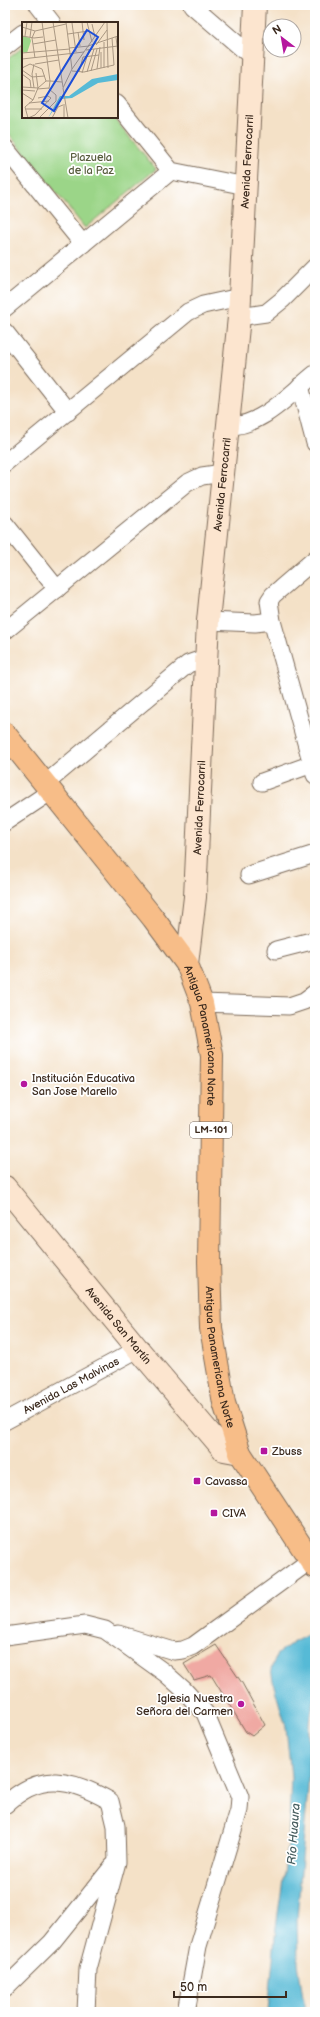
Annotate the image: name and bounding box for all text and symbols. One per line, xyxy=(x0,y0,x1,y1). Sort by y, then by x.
north arrow xyxy=(262,18,302,58)
inset map xyxy=(22,22,118,118)
text: N xyxy=(270,22,284,38)
street label: Avenida Ferrocarril xyxy=(238,114,256,209)
park label: Plazuela de la Paz xyxy=(68,151,114,177)
street label: Avenida Ferrocarril xyxy=(211,437,233,532)
street label: Avenida Ferrocarril xyxy=(191,760,208,855)
street label: Antigua Panamericana Norte xyxy=(182,963,219,1106)
place label: Institución Educativa San Jose Marello xyxy=(32,1072,135,1098)
marker: Institución Educativa San Jose Marello xyxy=(19,1079,29,1089)
road number: LM-101 xyxy=(190,1122,232,1138)
street label: Avenida San Martín xyxy=(83,1284,154,1367)
street label: Antigua Panamericana Norte xyxy=(203,1286,238,1430)
street label: Avenida Las Malvinas xyxy=(21,1354,122,1417)
place label: Zbuss xyxy=(271,1445,302,1458)
marker: Zbuss xyxy=(259,1446,269,1456)
place label: Cavassa xyxy=(205,1475,248,1488)
marker: Cavassa xyxy=(192,1476,202,1486)
place label: CIVA xyxy=(222,1507,246,1520)
marker: CIVA xyxy=(209,1508,219,1518)
place label: Iglesia Nuestra Señora del Carmen xyxy=(136,1692,233,1718)
marker: Iglesia Nuestra Señora del Carmen xyxy=(236,1699,246,1709)
water label: Río Huaura xyxy=(284,1803,304,1865)
scale bar xyxy=(174,1973,286,1999)
text: 50 m xyxy=(180,1980,207,1995)

